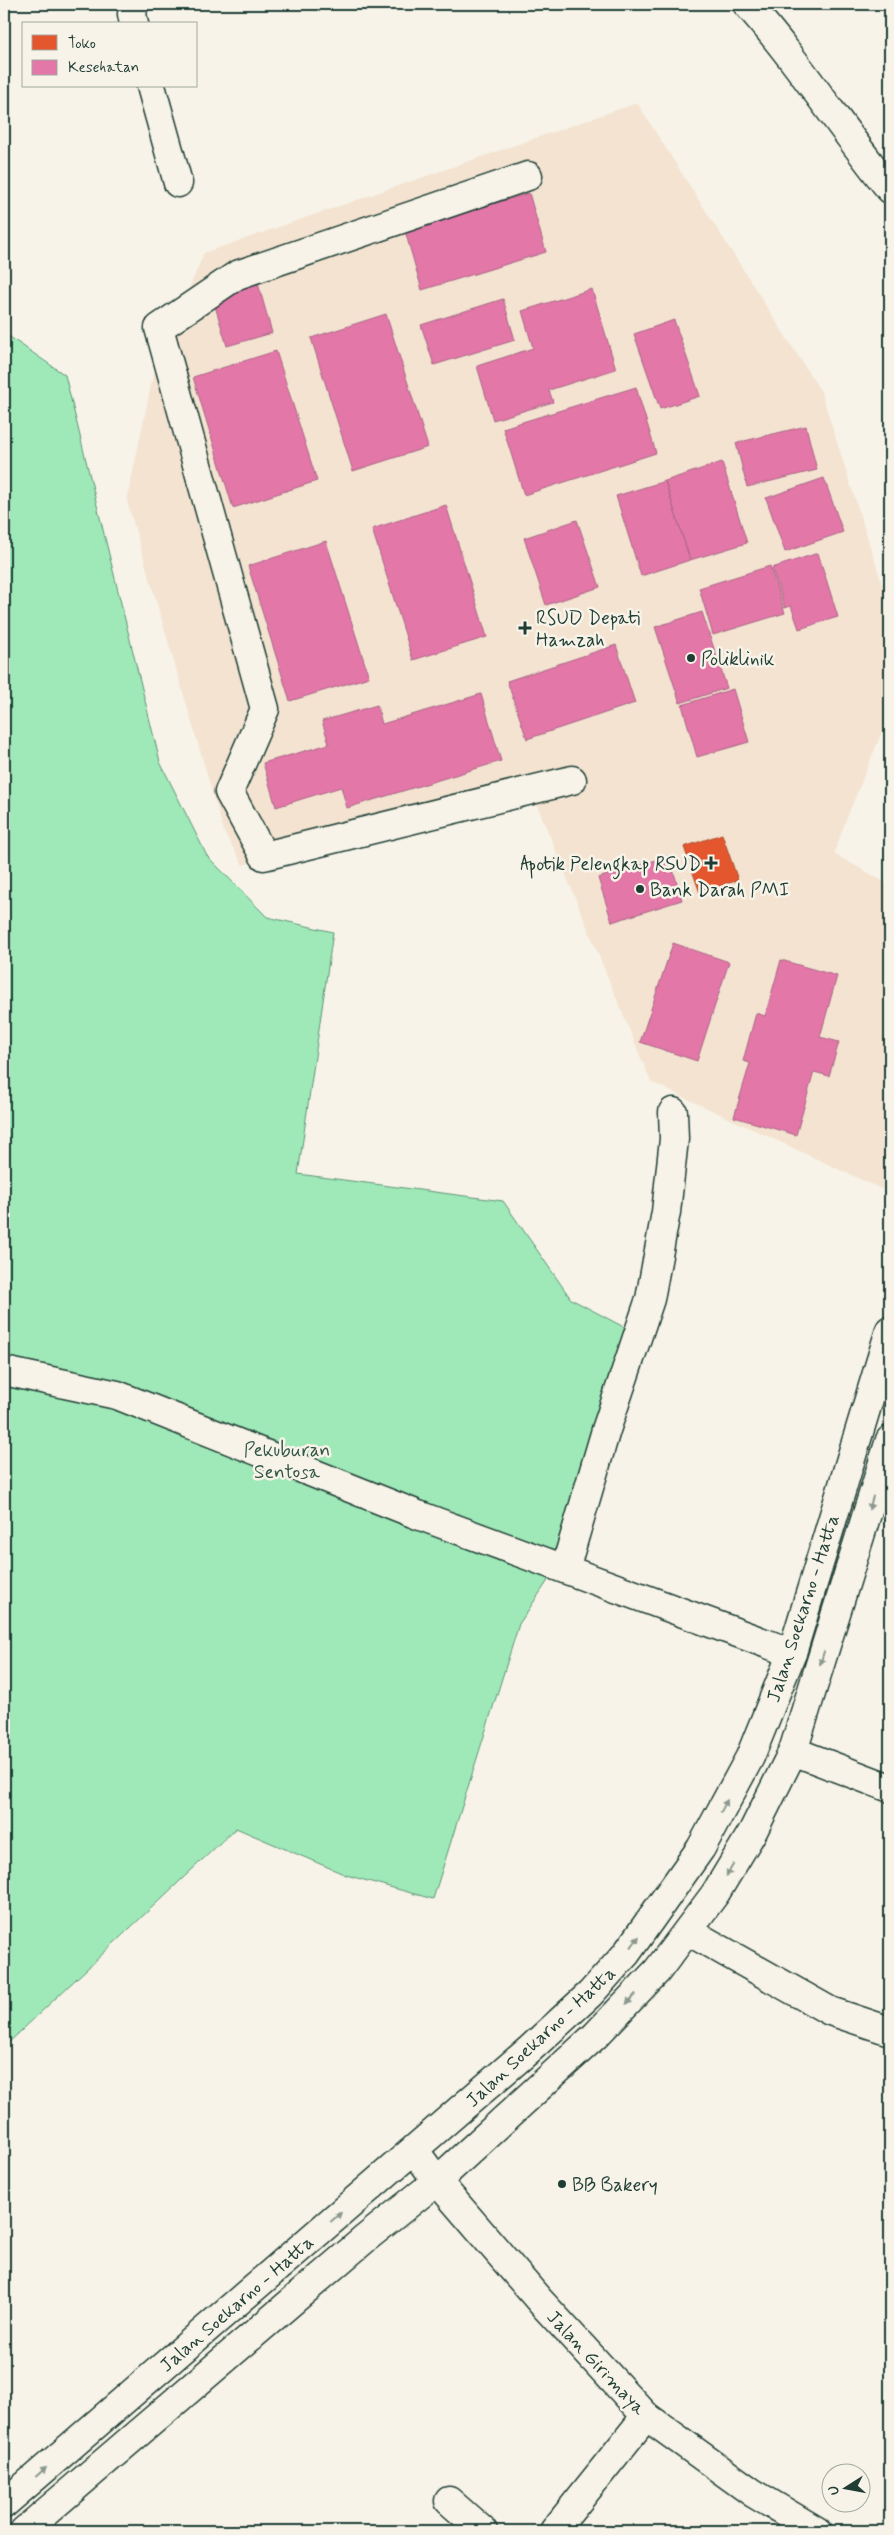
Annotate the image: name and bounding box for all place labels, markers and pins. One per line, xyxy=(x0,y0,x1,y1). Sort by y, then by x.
place label: RSUD Depati Hamzah xyxy=(536,606,640,653)
marker: RSUD Depati Hamzah xyxy=(518,621,532,635)
place label: Poliklinik xyxy=(701,647,775,672)
marker: Poliklinik xyxy=(685,652,697,664)
place label: Apotik Pelengkap RSUD xyxy=(520,852,701,880)
marker: Apotik Pelengkap RSUD xyxy=(705,857,717,869)
place label: Bank Darah PMI xyxy=(650,878,789,903)
marker: Bank Darah PMI xyxy=(634,883,646,895)
place label: BB Bakery xyxy=(572,2173,658,2198)
marker: BB Bakery xyxy=(556,2178,568,2190)

